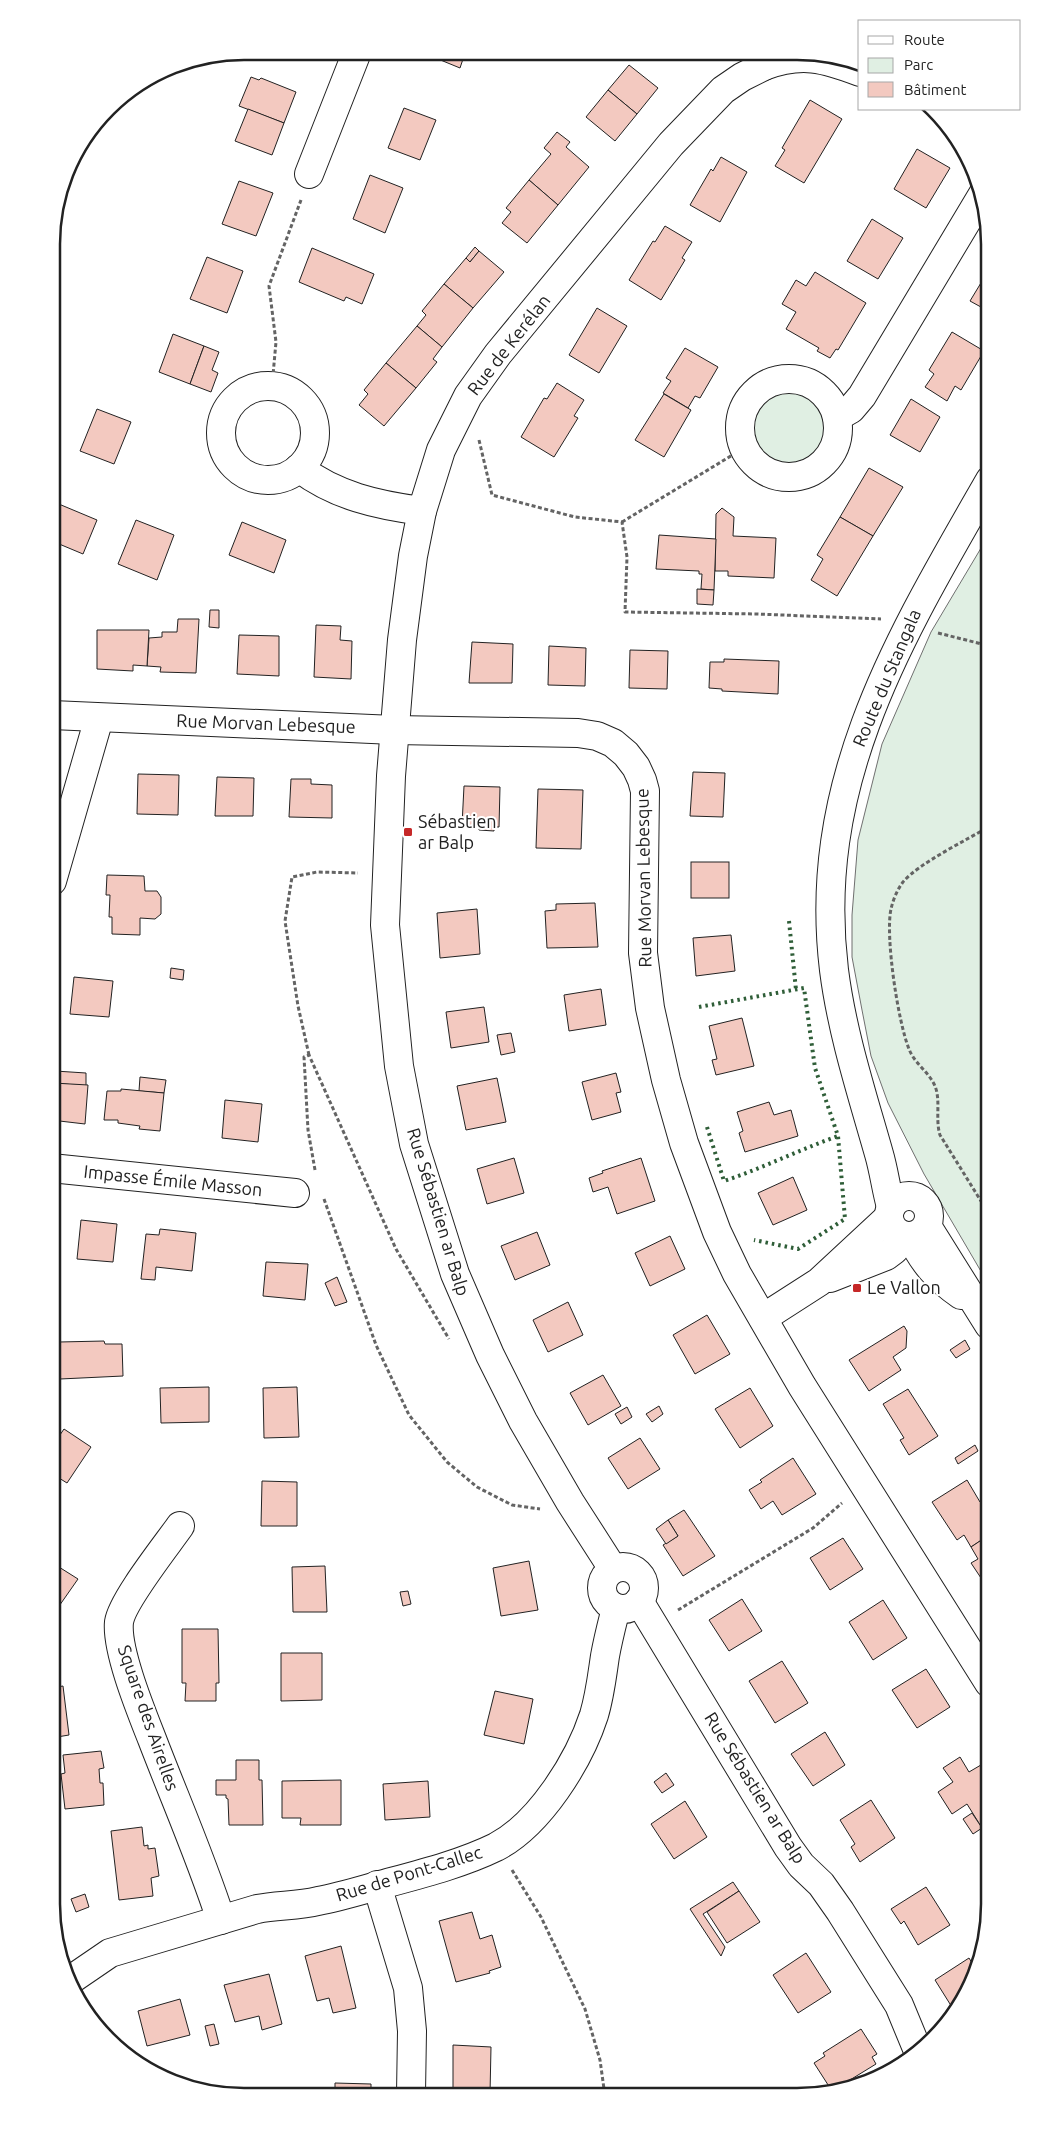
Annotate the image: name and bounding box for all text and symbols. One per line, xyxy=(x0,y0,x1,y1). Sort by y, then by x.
legend xyxy=(858,20,1021,110)
text: Route xyxy=(904,31,945,48)
text: Parc xyxy=(904,56,933,73)
text: Bâtiment xyxy=(904,81,967,98)
street label: Rue de Kerélan xyxy=(463,290,554,399)
street label: Route du Stangala xyxy=(848,606,924,749)
street label: Rue Morvan Lebesque xyxy=(176,710,356,736)
street label: Rue Morvan Lebesque xyxy=(631,788,655,968)
place label: Sébastien ar Balp xyxy=(418,811,497,852)
marker: Sébastien ar Balp xyxy=(402,826,414,838)
street label: Rue Sébastien ar Balp xyxy=(404,1125,474,1298)
street label: Impasse Émile Masson xyxy=(83,1160,264,1199)
place label: Le Vallon xyxy=(867,1277,941,1297)
marker: Le Vallon xyxy=(851,1282,863,1294)
street label: Square des Airelles xyxy=(115,1642,183,1793)
street label: Rue Sébastien ar Balp xyxy=(701,1708,811,1867)
street label: Rue de Pont-Callec xyxy=(333,1841,484,1905)

